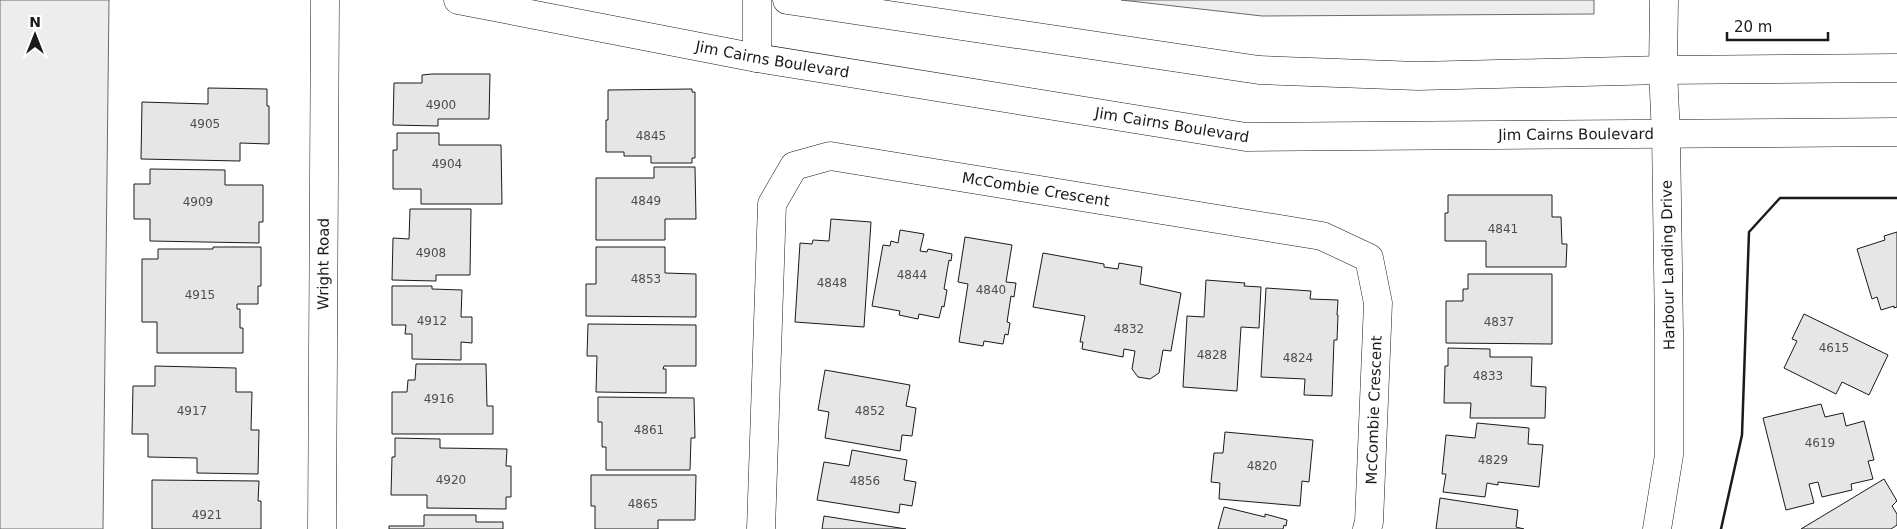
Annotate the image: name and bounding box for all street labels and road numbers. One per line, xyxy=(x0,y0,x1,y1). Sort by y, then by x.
street label: Jim Cairns Boulevard xyxy=(693,37,851,82)
street label: Jim Cairns Boulevard xyxy=(1093,104,1250,146)
street label: Jim Cairns Boulevard xyxy=(1497,125,1654,144)
street label: McCombie Crescent xyxy=(961,169,1111,210)
street label: Harbour Landing Drive xyxy=(1658,180,1678,350)
street label: Wright Road xyxy=(314,218,333,310)
street label: McCombie Crescent xyxy=(1362,335,1386,485)

